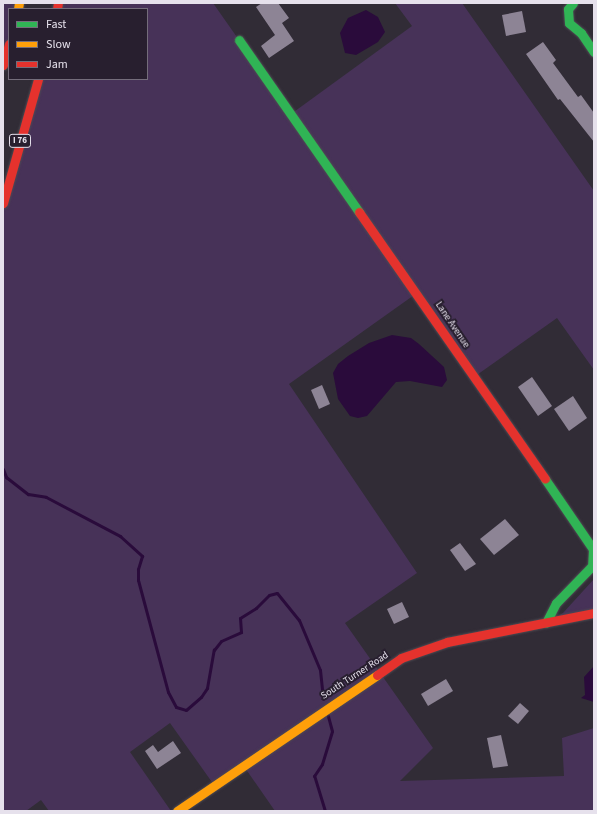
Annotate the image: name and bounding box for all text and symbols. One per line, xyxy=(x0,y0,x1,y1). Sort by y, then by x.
legend xyxy=(8,8,148,80)
text: Fast xyxy=(46,16,66,33)
text: Slow xyxy=(46,36,71,53)
text: Jam xyxy=(46,56,68,73)
road number: I 76 xyxy=(8,134,32,148)
street label: Lane Avenue xyxy=(432,300,472,350)
street label: South Turner Road xyxy=(319,650,391,702)

